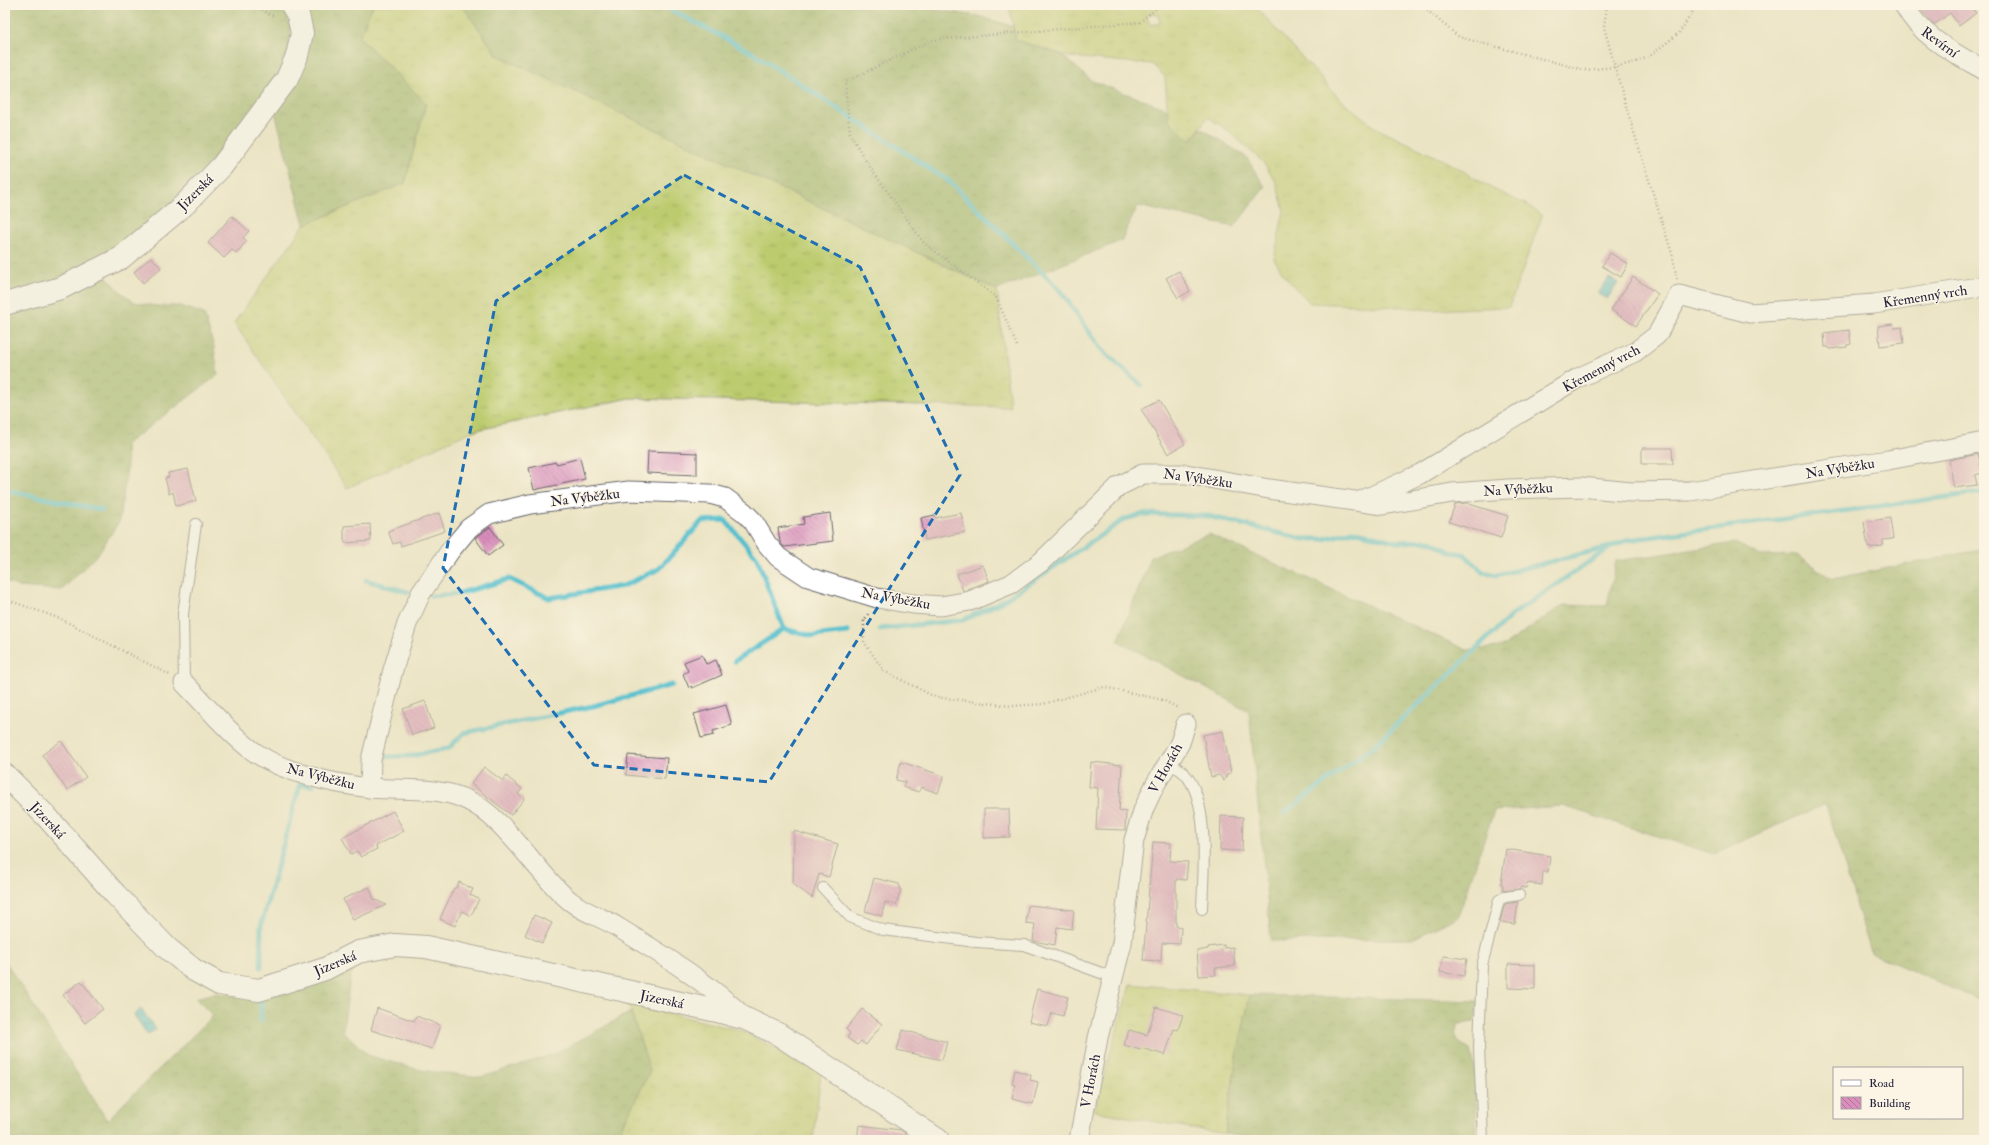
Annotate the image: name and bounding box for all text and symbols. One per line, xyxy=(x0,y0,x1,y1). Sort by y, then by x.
street label: Revírní xyxy=(1918,23,1963,62)
street label: Jizerská xyxy=(173,171,217,215)
street label: Křemenný vrch xyxy=(1882,281,1969,313)
street label: Křemenný vrch xyxy=(1560,341,1644,397)
street label: Na Výběžku xyxy=(1804,455,1876,483)
street label: Na Výběžku xyxy=(1162,465,1234,493)
street label: Na Výběžku xyxy=(1483,479,1553,501)
street label: Na Výběžku xyxy=(549,485,621,511)
street label: Na Výběžku xyxy=(860,584,932,614)
street label: V Horách xyxy=(1145,740,1186,796)
street label: Na Výběžku xyxy=(285,760,357,794)
street label: Jizerská xyxy=(26,798,69,843)
street label: Jizerská xyxy=(311,947,359,980)
street label: Jizerská xyxy=(637,986,686,1012)
street label: V Horách xyxy=(1077,1052,1104,1110)
legend xyxy=(1833,1067,1963,1119)
text: Road xyxy=(1869,1076,1894,1091)
text: Building xyxy=(1869,1096,1912,1111)

